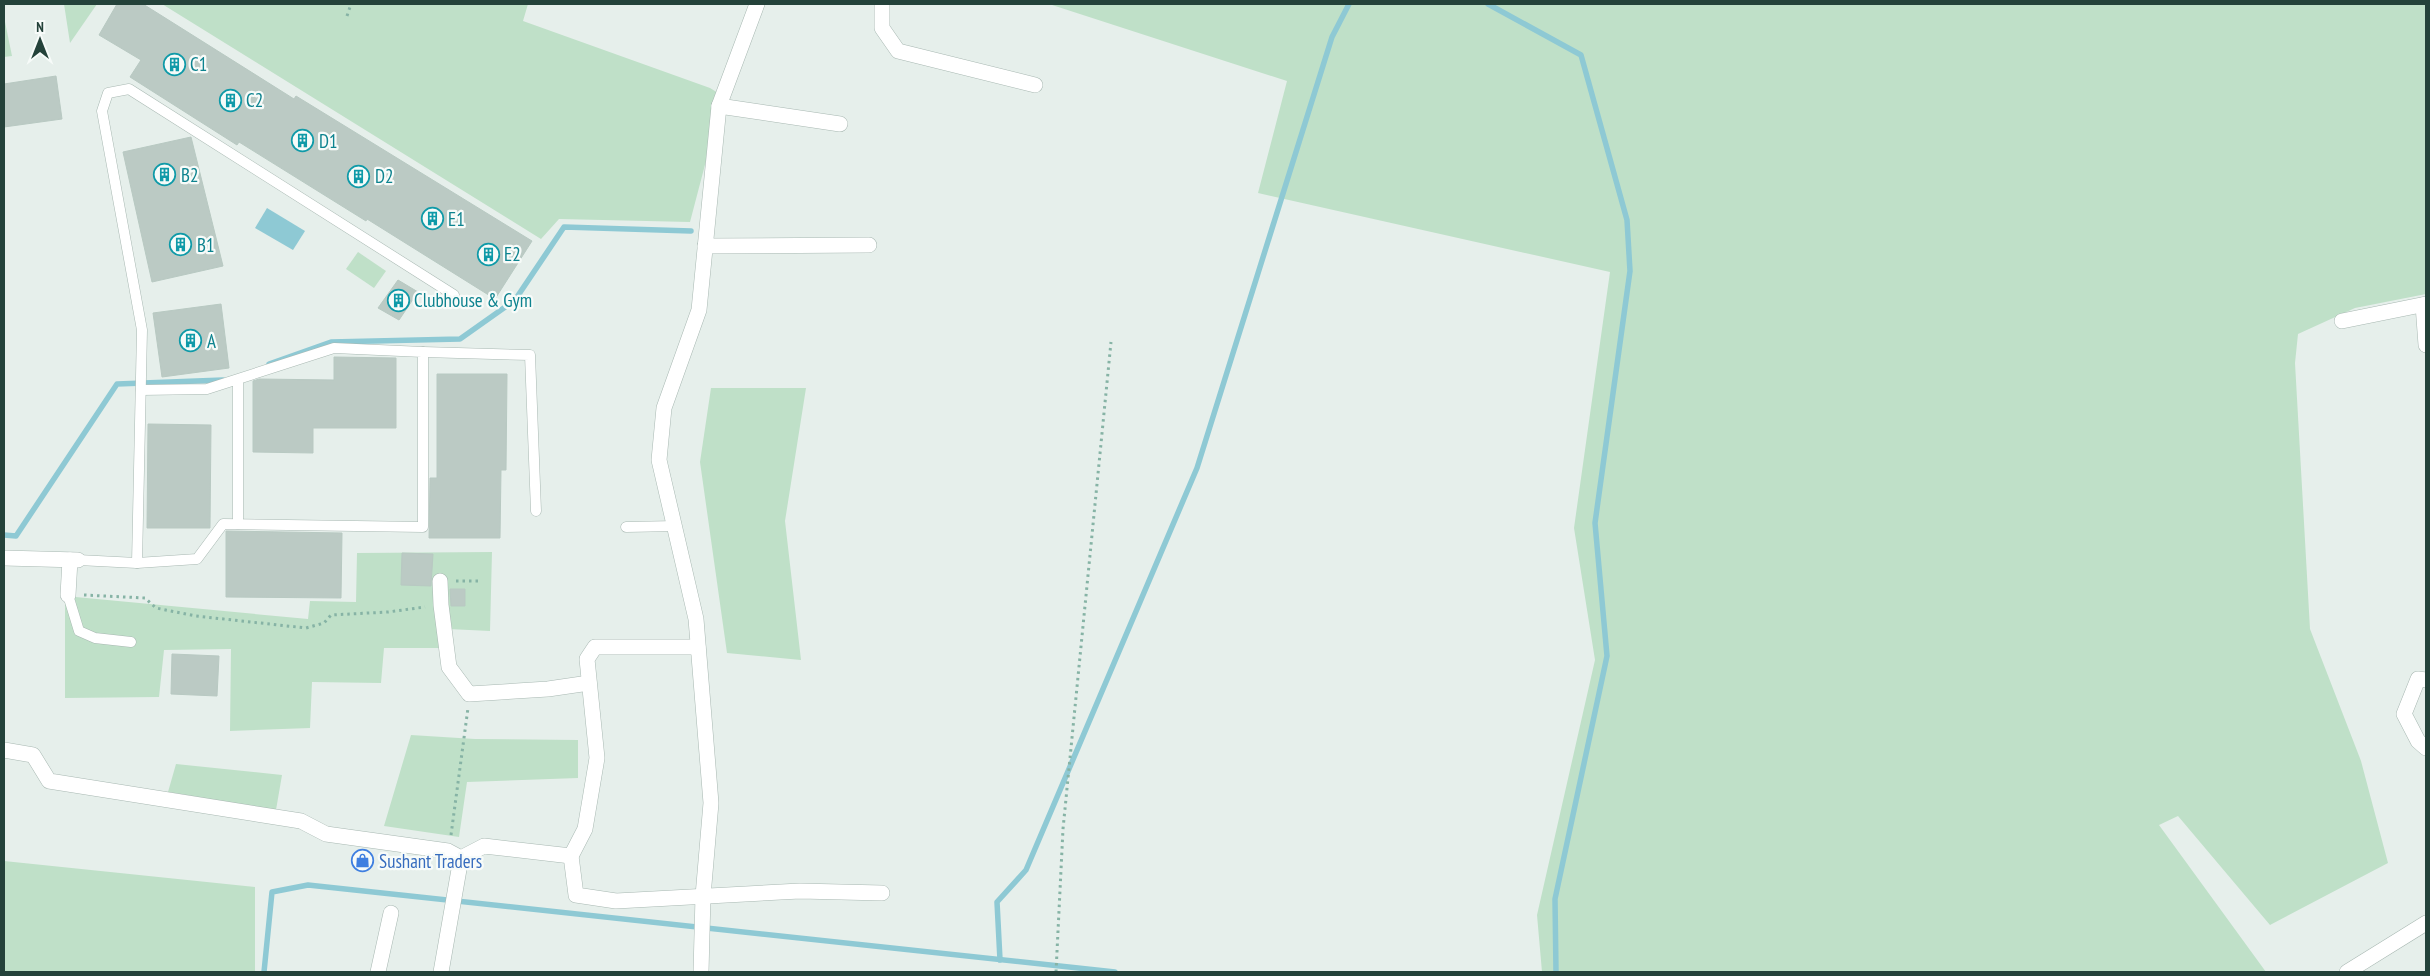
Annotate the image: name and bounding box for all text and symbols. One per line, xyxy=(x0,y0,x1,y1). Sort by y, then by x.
north arrow xyxy=(15,15,65,65)
text: N xyxy=(36,18,44,36)
building icon: C1 xyxy=(162,52,186,76)
place label: C1 xyxy=(190,52,207,76)
building icon: C2 xyxy=(218,88,242,112)
place label: C2 xyxy=(246,88,263,112)
building icon: D1 xyxy=(291,129,315,153)
place label: D1 xyxy=(319,129,338,153)
building icon: B2 xyxy=(153,163,177,187)
place label: B2 xyxy=(181,163,199,187)
building icon: D2 xyxy=(347,164,371,188)
place label: D2 xyxy=(375,164,394,188)
building icon: E1 xyxy=(420,207,444,231)
place label: E1 xyxy=(448,207,465,231)
building icon: B1 xyxy=(169,233,193,257)
place label: B1 xyxy=(197,233,215,257)
building icon: E2 xyxy=(476,242,500,266)
place label: E2 xyxy=(504,242,521,266)
building icon: Clubhouse & Gym xyxy=(386,288,410,312)
place label: Clubhouse & Gym xyxy=(414,288,532,312)
building icon: A xyxy=(179,329,203,353)
place label: A xyxy=(207,329,216,353)
shop icon: Sushant Traders xyxy=(351,849,375,873)
place label: Sushant Traders xyxy=(379,849,482,873)

